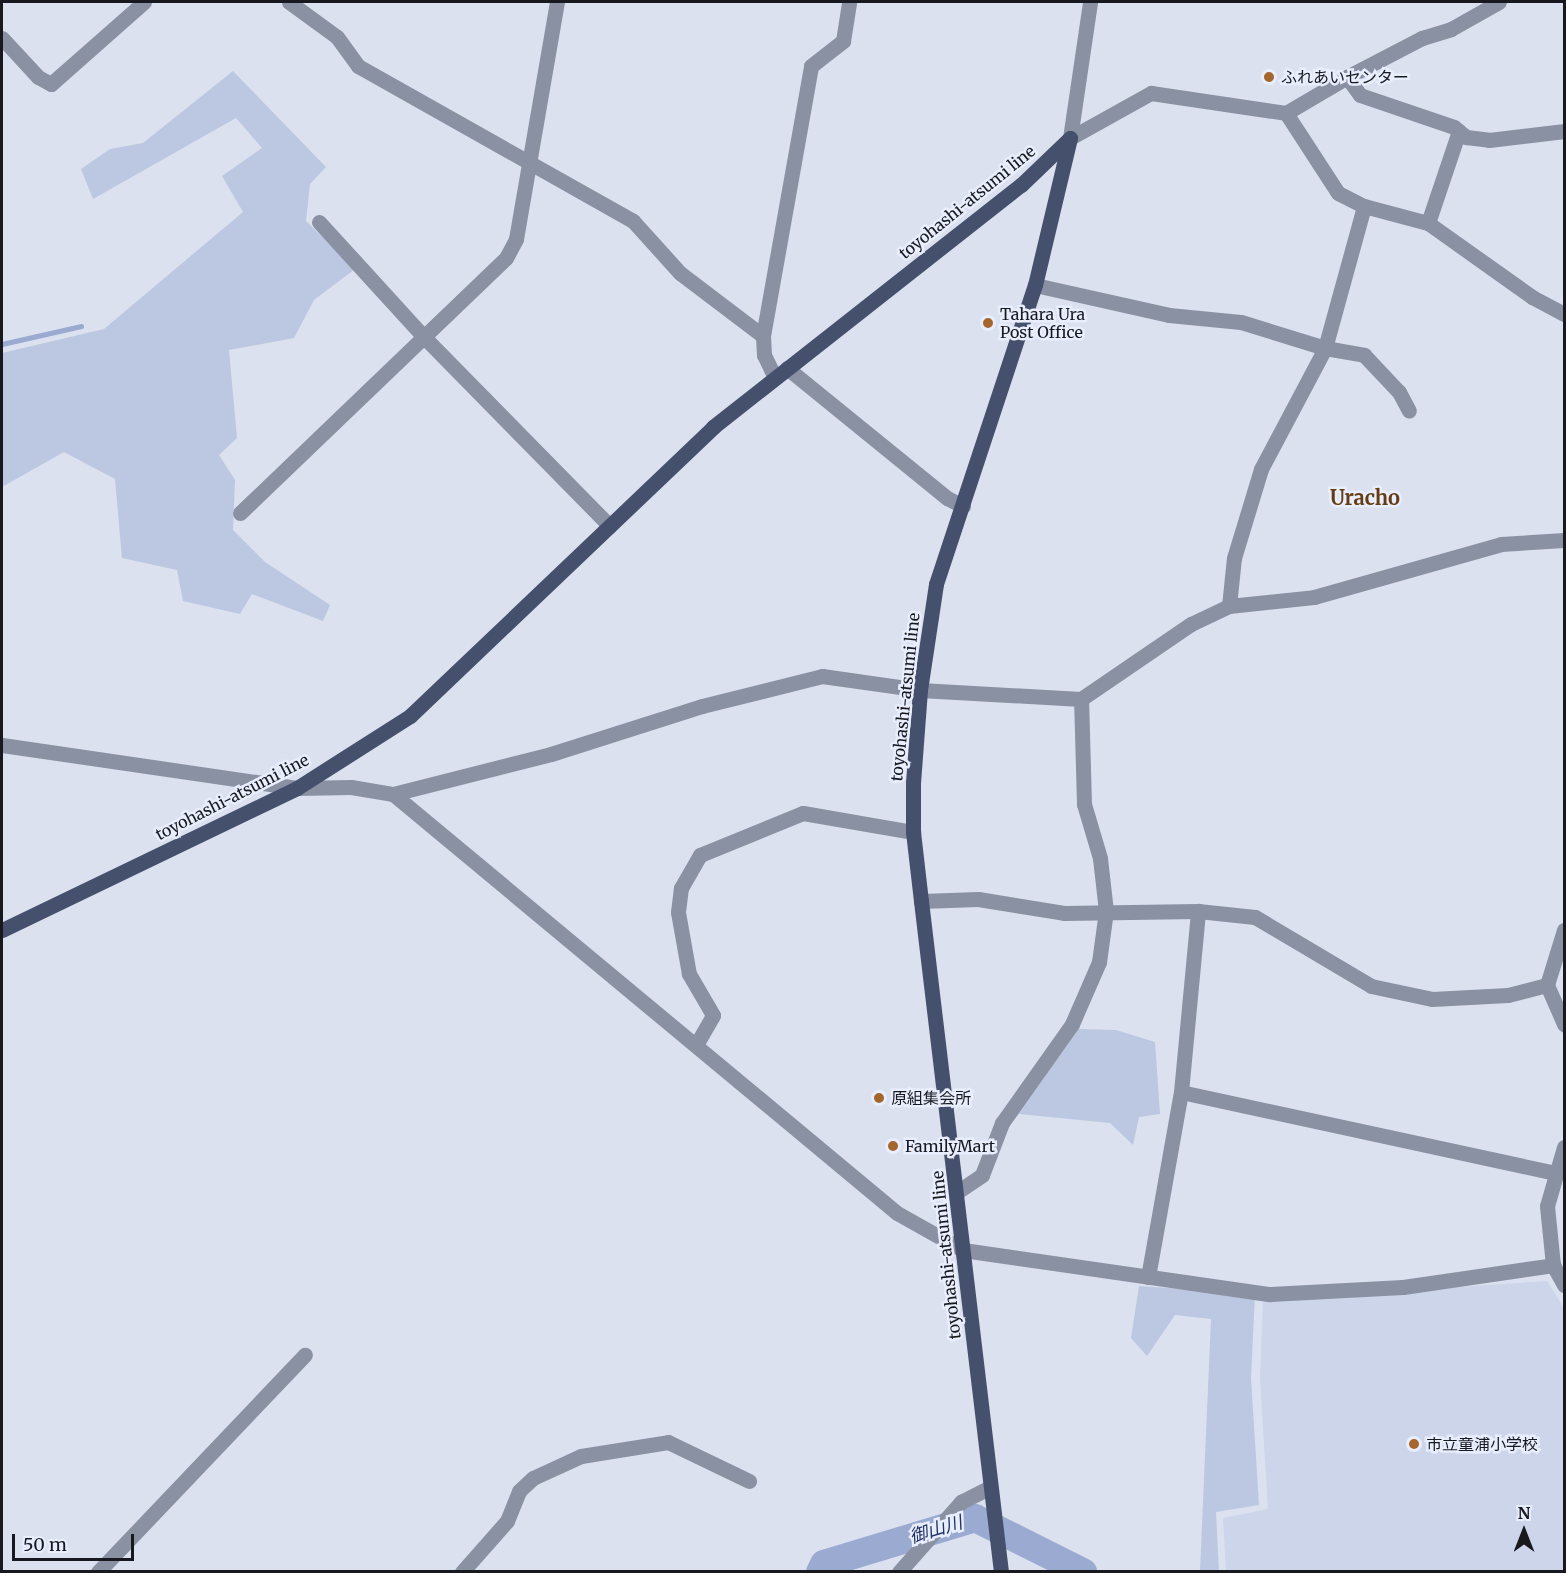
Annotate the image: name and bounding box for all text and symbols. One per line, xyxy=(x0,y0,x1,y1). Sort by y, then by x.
place label: ふれあいセンター xyxy=(1281,67,1409,87)
marker: ふれあいセンター xyxy=(1262,70,1276,84)
street label: toyohashi-atsumi line xyxy=(895,141,1039,263)
place label: Tahara Ura Post Office xyxy=(1000,304,1085,342)
marker: Tahara Ura Post Office xyxy=(981,316,995,330)
district label: Uracho xyxy=(1330,485,1400,509)
street label: toyohashi-atsumi line xyxy=(887,612,923,782)
street label: toyohashi-atsumi line xyxy=(152,750,312,844)
place label: 原組集会所 xyxy=(891,1088,971,1108)
marker: 原組集会所 xyxy=(872,1091,886,1105)
place label: FamilyMart xyxy=(905,1136,995,1156)
marker: FamilyMart xyxy=(886,1139,900,1153)
street label: toyohashi-atsumi line xyxy=(928,1170,964,1340)
place label: 市立童浦小学校 xyxy=(1426,1434,1538,1454)
marker: 市立童浦小学校 xyxy=(1407,1437,1421,1451)
north arrow xyxy=(1494,1501,1554,1561)
text: N xyxy=(1518,1503,1530,1523)
water label: 御山川 xyxy=(907,1512,965,1548)
scale bar xyxy=(15,1522,136,1560)
text: 50 m xyxy=(23,1533,67,1556)

